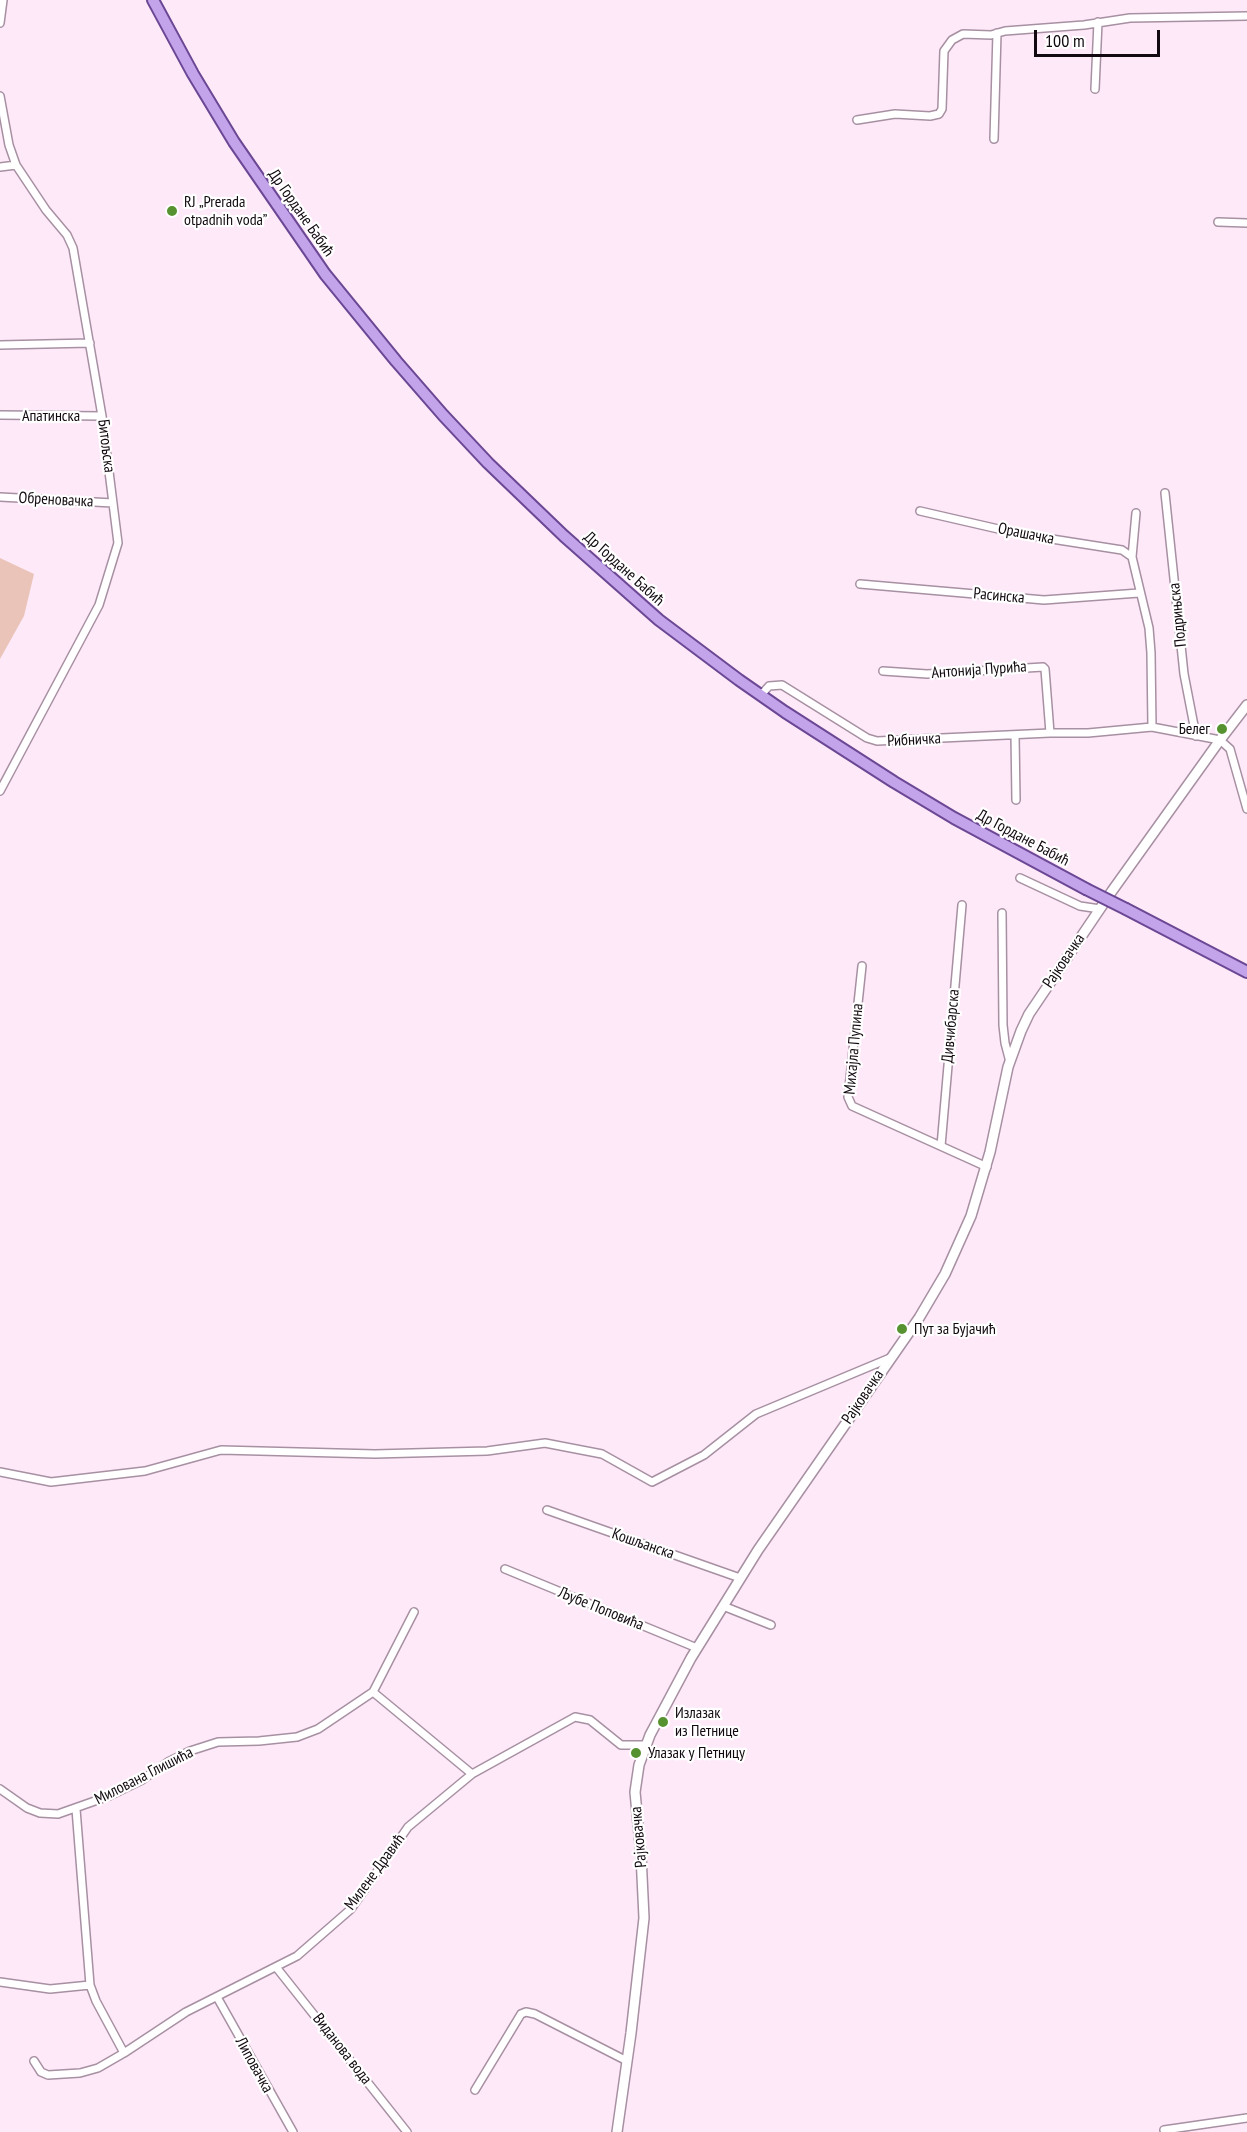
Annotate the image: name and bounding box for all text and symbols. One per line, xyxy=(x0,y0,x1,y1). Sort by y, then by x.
scale bar xyxy=(1037,18,1163,56)
text: 100 m xyxy=(1045,29,1085,52)
street label: Др Гордане Бабић xyxy=(264,166,338,260)
place label: RJ „Prerada otpadnih voda” xyxy=(184,192,267,230)
marker: RJ „Prerada otpadnih voda” xyxy=(165,204,179,218)
street label: Апатинска xyxy=(22,406,80,426)
street label: Битољска xyxy=(93,418,119,474)
street label: Обреновачка xyxy=(18,488,94,512)
street label: Орашачка xyxy=(996,519,1056,549)
street label: Др Гордане Бабић xyxy=(580,528,668,610)
street label: Подрињска xyxy=(1165,582,1191,648)
street label: Расинска xyxy=(973,584,1025,608)
street label: Антонија Пурића xyxy=(931,657,1027,683)
place label: Белег xyxy=(1179,719,1210,739)
marker: Белег xyxy=(1215,722,1229,736)
street label: Рибничка xyxy=(887,729,941,751)
street label: Др Гордане Бабић xyxy=(973,806,1073,870)
street label: Рајковачка xyxy=(1039,930,1089,992)
street label: Дивчибарска xyxy=(938,988,964,1064)
street label: Михајла Пупина xyxy=(840,1003,868,1095)
place label: Пут за Бујачић xyxy=(914,1319,996,1339)
marker: Пут за Бујачић xyxy=(895,1322,909,1336)
street label: Рајковачка xyxy=(838,1366,888,1428)
street label: Кошљанска xyxy=(609,1524,677,1564)
street label: Љубе Поповића xyxy=(555,1583,647,1635)
place label: Излазак из Петнице xyxy=(675,1703,739,1741)
marker: Излазак из Петнице xyxy=(656,1715,670,1729)
street label: Милована Глишића xyxy=(91,1743,197,1809)
place label: Улазак у Петницу xyxy=(648,1743,745,1763)
marker: Улазак у Петницу xyxy=(629,1746,643,1760)
street label: Рајковачка xyxy=(627,1806,651,1868)
street label: Милене Дравић xyxy=(341,1830,409,1914)
street label: Виданова вода xyxy=(308,2010,376,2088)
street label: Липовачка xyxy=(231,2034,277,2096)

